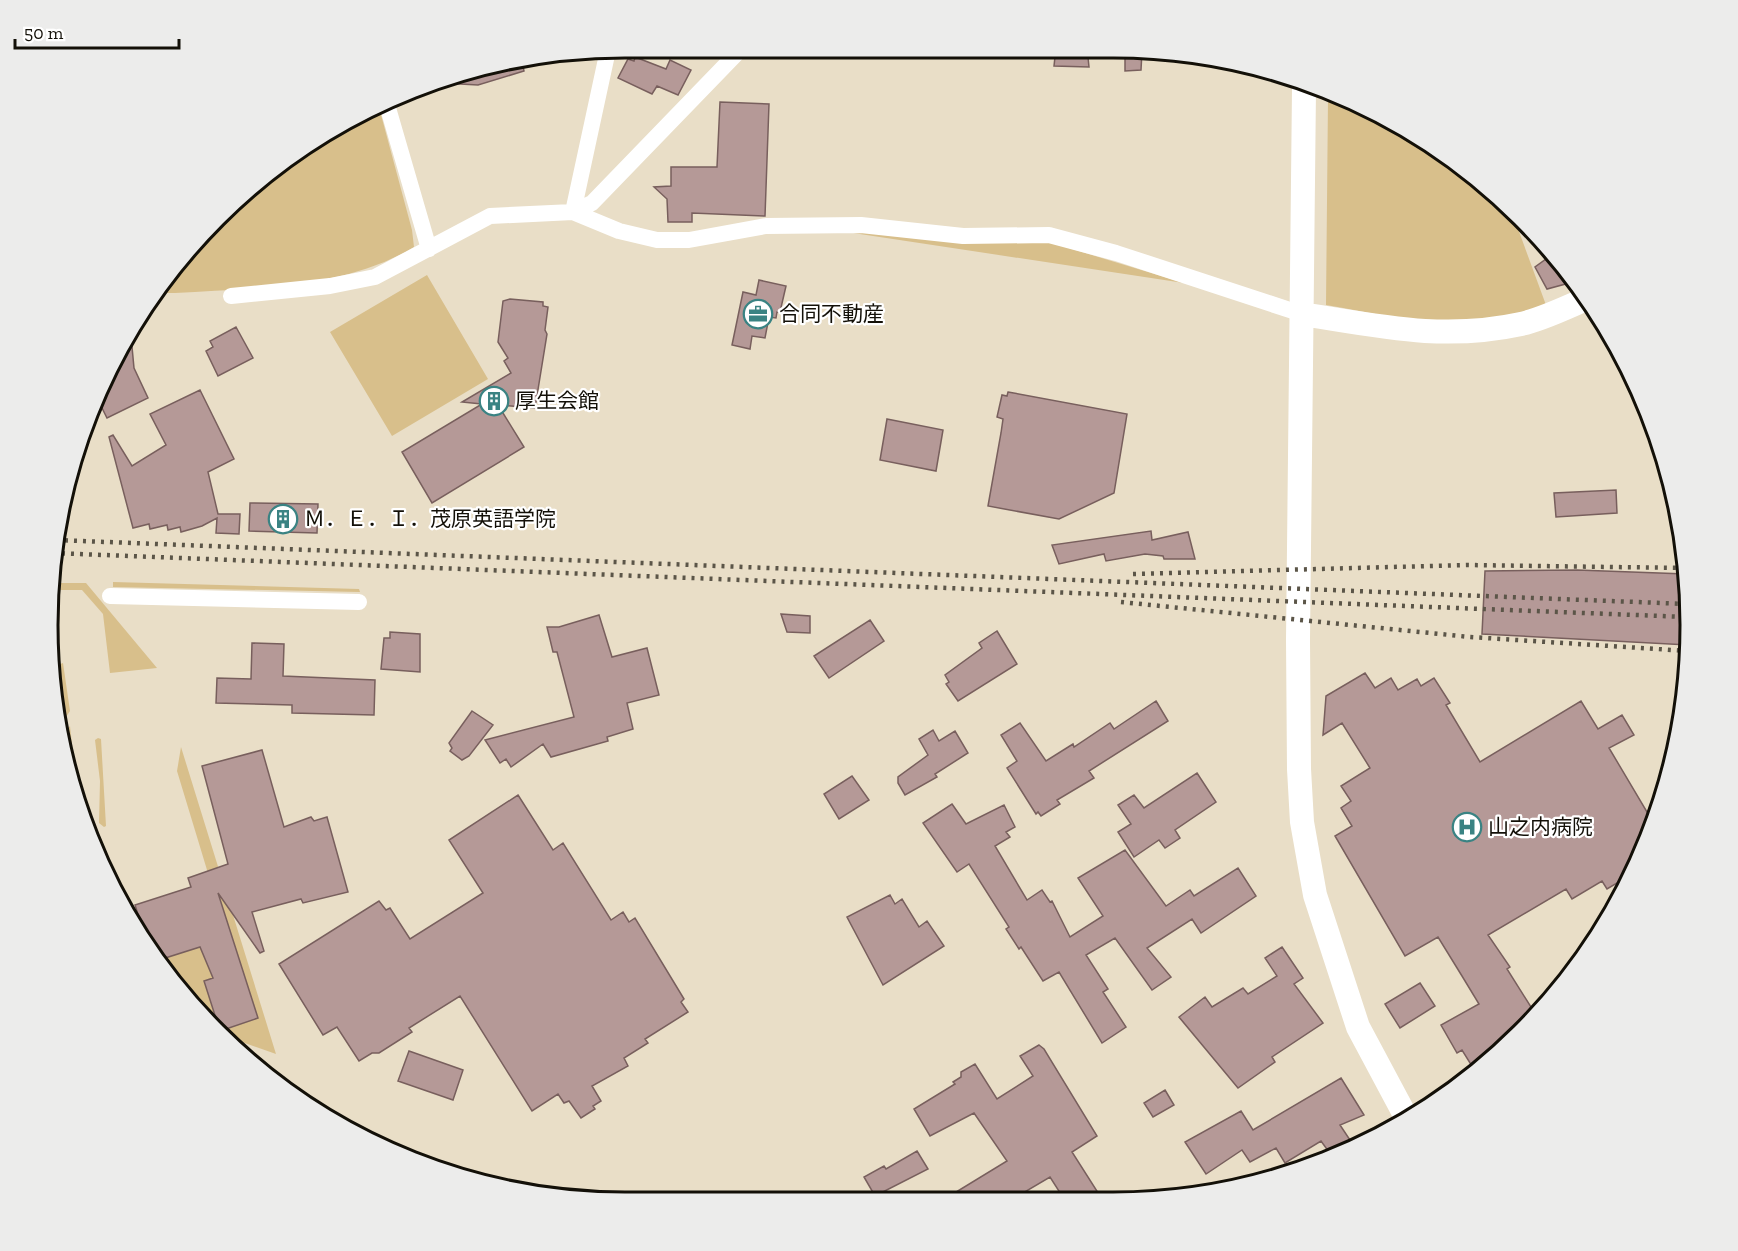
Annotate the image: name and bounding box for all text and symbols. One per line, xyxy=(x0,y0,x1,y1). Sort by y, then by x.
scale bar xyxy=(15,12,178,50)
text: 50 m xyxy=(24,22,64,44)
office icon: 合同不動産 xyxy=(742,298,774,330)
place label: 合同不動産 xyxy=(779,301,884,326)
building icon: 厚生会館 xyxy=(478,385,510,417)
place label: 厚生会館 xyxy=(515,388,599,413)
building icon: Ｍ．Ｅ．Ｉ．茂原英語学院 xyxy=(267,503,299,535)
place label: Ｍ．Ｅ．Ｉ．茂原英語学院 xyxy=(304,506,556,531)
hospital icon: 山之内病院 xyxy=(1451,811,1483,843)
place label: 山之内病院 xyxy=(1488,814,1593,839)

